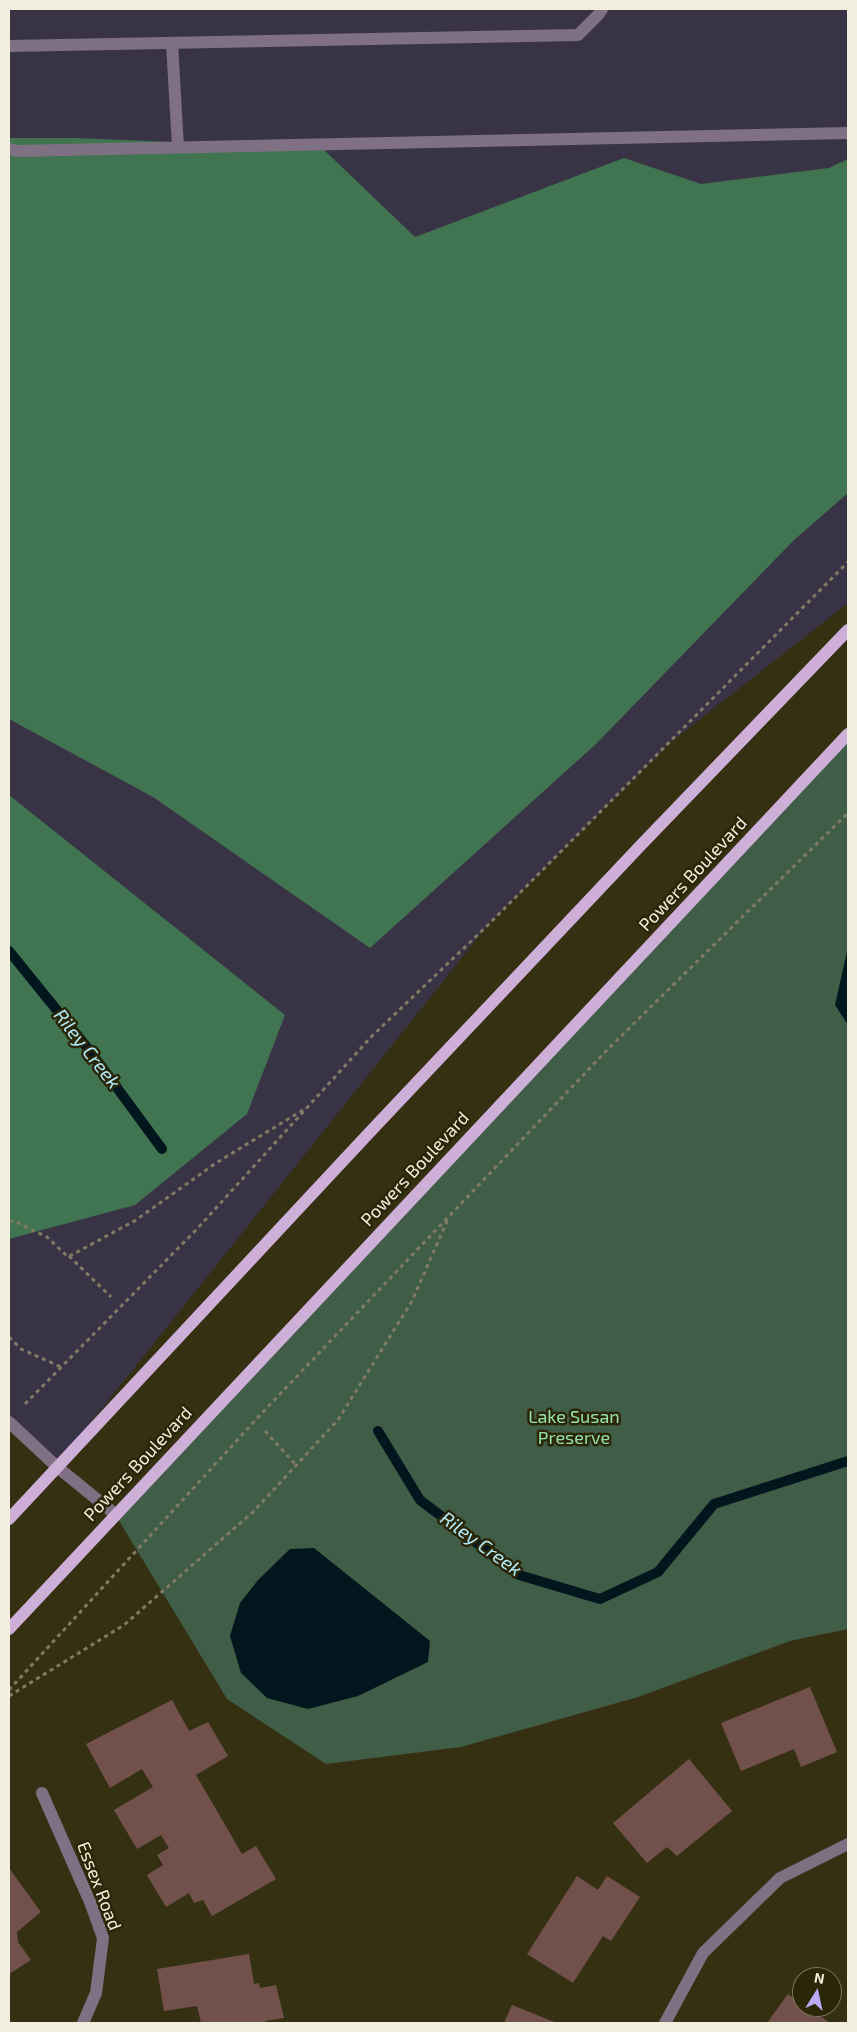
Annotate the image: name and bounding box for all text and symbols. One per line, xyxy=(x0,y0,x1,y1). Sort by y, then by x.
street label: Powers Boulevard xyxy=(634,812,752,936)
water label: Riley Creek xyxy=(49,1005,125,1093)
street label: Powers Boulevard xyxy=(356,1107,474,1231)
street label: Powers Boulevard xyxy=(79,1402,197,1526)
park label: Lake Susan Preserve xyxy=(528,1406,620,1448)
water label: Riley Creek xyxy=(436,1507,526,1581)
street label: Essex Road xyxy=(72,1839,126,1933)
north arrow xyxy=(792,1967,842,2017)
text: N xyxy=(813,1968,826,1987)

